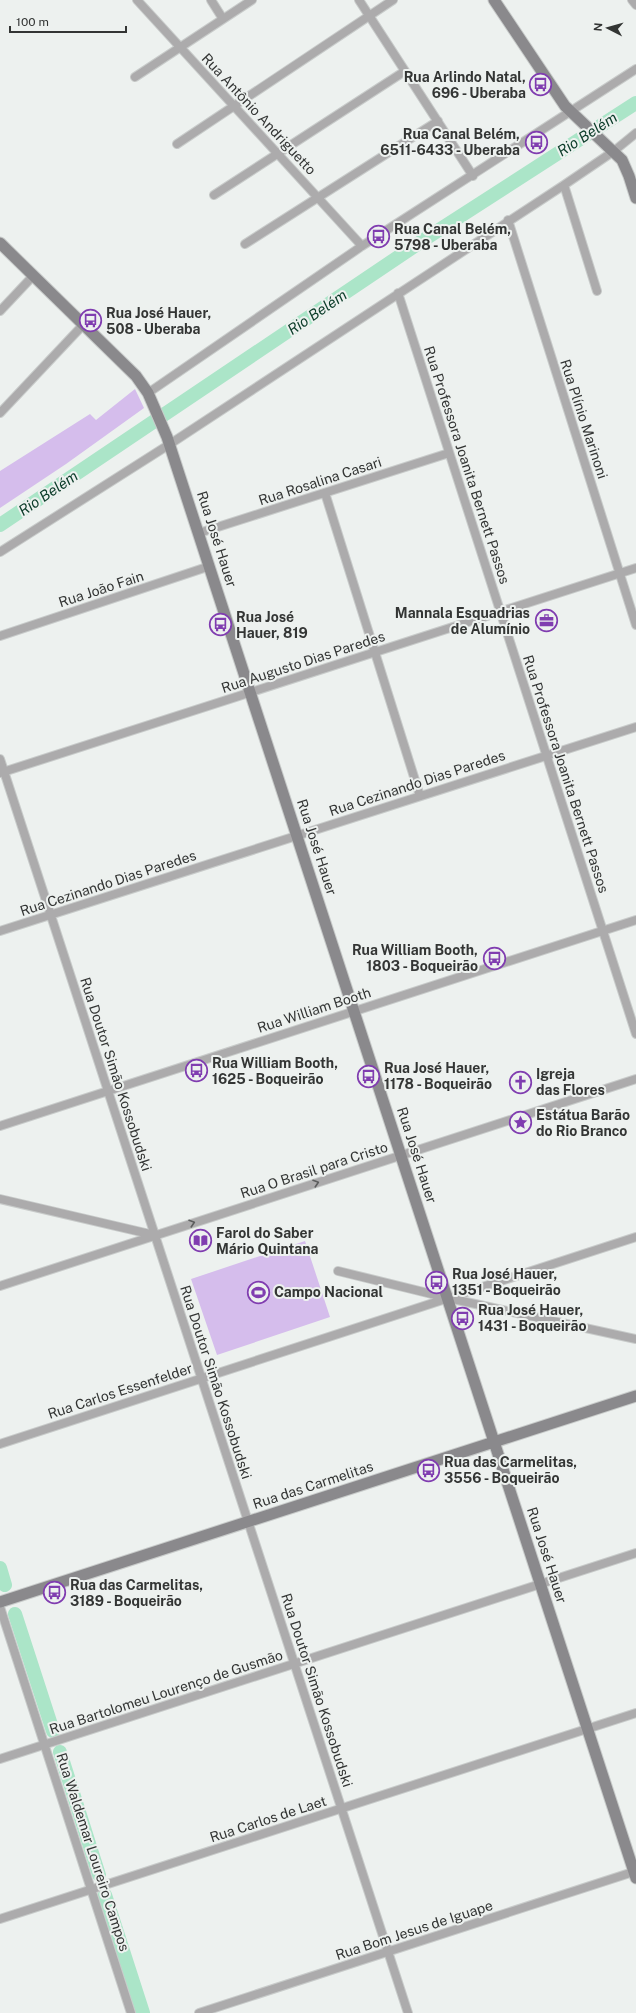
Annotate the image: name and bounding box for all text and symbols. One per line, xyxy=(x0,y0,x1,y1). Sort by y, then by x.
scale bar xyxy=(10,8,126,34)
north arrow xyxy=(588,8,628,48)
text: 100 m xyxy=(16,15,49,29)
text: N xyxy=(592,22,604,32)
street label: Rua Antônio Andriguetto xyxy=(199,50,319,178)
place label: Rua Arlindo Natal, 696 - Uberaba xyxy=(404,69,526,101)
bus stop icon: Rua Arlindo Natal, 696 - Uberaba xyxy=(528,72,554,98)
water label: Rio Belém xyxy=(554,108,620,160)
place label: Rua Canal Belém, 6511-6433 - Uberaba xyxy=(380,126,520,158)
bus stop icon: Rua Canal Belém, 6511-6433 - Uberaba xyxy=(523,129,549,155)
place label: Rua Canal Belém, 5798 - Uberaba xyxy=(394,221,511,253)
bus stop icon: Rua Canal Belém, 5798 - Uberaba xyxy=(366,224,392,250)
water label: Rio Belém xyxy=(284,286,350,338)
place label: Rua José Hauer, 508 - Uberaba xyxy=(106,305,211,337)
bus stop icon: Rua José Hauer, 508 - Uberaba xyxy=(78,308,104,334)
street label: Rua Professora Joanita Bernett Passos xyxy=(421,344,513,586)
street label: Rua Plínio Marinoni xyxy=(557,357,611,481)
street label: Rua Rosalina Casari xyxy=(256,454,384,508)
water label: Rio Belém xyxy=(15,467,81,519)
street label: Rua José Hauer xyxy=(194,489,240,589)
street label: Rua João Fain xyxy=(56,568,146,610)
place label: Mannala Esquadrias de Alumínio xyxy=(395,605,530,637)
office icon: Mannala Esquadrias de Alumínio xyxy=(533,608,559,634)
place label: Rua José Hauer, 819 xyxy=(236,609,308,641)
bus stop icon: Rua José Hauer, 819 xyxy=(208,612,234,638)
street label: Rua Augusto Dias Paredes xyxy=(219,628,387,696)
street label: Rua Professora Joanita Bernett Passos xyxy=(520,653,612,895)
street label: Rua Cezinando Dias Paredes xyxy=(327,747,507,819)
street label: Rua José Hauer xyxy=(294,797,340,897)
street label: Rua Cezinando Dias Paredes xyxy=(18,847,198,919)
place label: Rua William Booth, 1803 - Boqueirão xyxy=(352,942,478,974)
bus stop icon: Rua William Booth, 1803 - Boqueirão xyxy=(481,945,507,971)
street label: Rua Doutor Simão Kossobudski xyxy=(77,975,155,1173)
street label: Rua William Booth xyxy=(255,984,373,1036)
place label: Rua William Booth, 1625 - Boqueirão xyxy=(212,1055,338,1087)
bus stop icon: Rua William Booth, 1625 - Boqueirão xyxy=(183,1058,209,1084)
place label: Rua José Hauer, 1178 - Boqueirão xyxy=(384,1060,492,1092)
bus stop icon: Rua José Hauer, 1178 - Boqueirão xyxy=(355,1063,381,1089)
place label: Igreja das Flores xyxy=(536,1066,605,1098)
church icon: Igreja das Flores xyxy=(507,1069,533,1095)
street label: Rua José Hauer xyxy=(394,1105,440,1205)
place label: Estátua Barão do Rio Branco xyxy=(536,1107,630,1139)
place icon: Estátua Barão do Rio Branco xyxy=(507,1110,533,1136)
street label: Rua O Brasil para Cristo xyxy=(238,1139,390,1201)
one-way arrow xyxy=(312,1179,319,1188)
one-way arrow xyxy=(188,1220,195,1228)
place label: Farol do Saber Mário Quintana xyxy=(216,1225,318,1257)
library icon: Farol do Saber Mário Quintana xyxy=(188,1228,214,1254)
place label: Rua José Hauer, 1351 - Boqueirão xyxy=(452,1266,561,1298)
bus stop icon: Rua José Hauer, 1351 - Boqueirão xyxy=(423,1269,449,1295)
sports icon: Campo Nacional xyxy=(246,1279,272,1305)
street label: Rua Doutor Simão Kossobudski xyxy=(177,1283,255,1481)
place label: Campo Nacional xyxy=(274,1284,383,1300)
place label: Rua José Hauer, 1431 - Boqueirão xyxy=(478,1302,586,1334)
bus stop icon: Rua José Hauer, 1431 - Boqueirão xyxy=(450,1305,476,1331)
street label: Rua Carlos Essenfelder xyxy=(46,1360,194,1422)
place label: Rua das Carmelitas, 3556 - Boqueirão xyxy=(444,1454,577,1486)
bus stop icon: Rua das Carmelitas, 3556 - Boqueirão xyxy=(415,1457,441,1483)
street label: Rua das Carmelitas xyxy=(251,1458,375,1512)
street label: Rua José Hauer xyxy=(524,1505,570,1605)
place label: Rua das Carmelitas, 3189 - Boqueirão xyxy=(70,1577,203,1609)
bus stop icon: Rua das Carmelitas, 3189 - Boqueirão xyxy=(42,1580,68,1606)
street label: Rua Doutor Simão Kossobudski xyxy=(278,1591,356,1789)
street label: Rua Bartolomeu Lourenço de Gusmão xyxy=(47,1647,285,1737)
street label: Rua Waldemar Loureiro Campos xyxy=(53,1751,133,1953)
street label: Rua Carlos de Laet xyxy=(208,1793,328,1845)
street label: Rua Bom Jesus de Iguape xyxy=(333,1897,495,1963)

